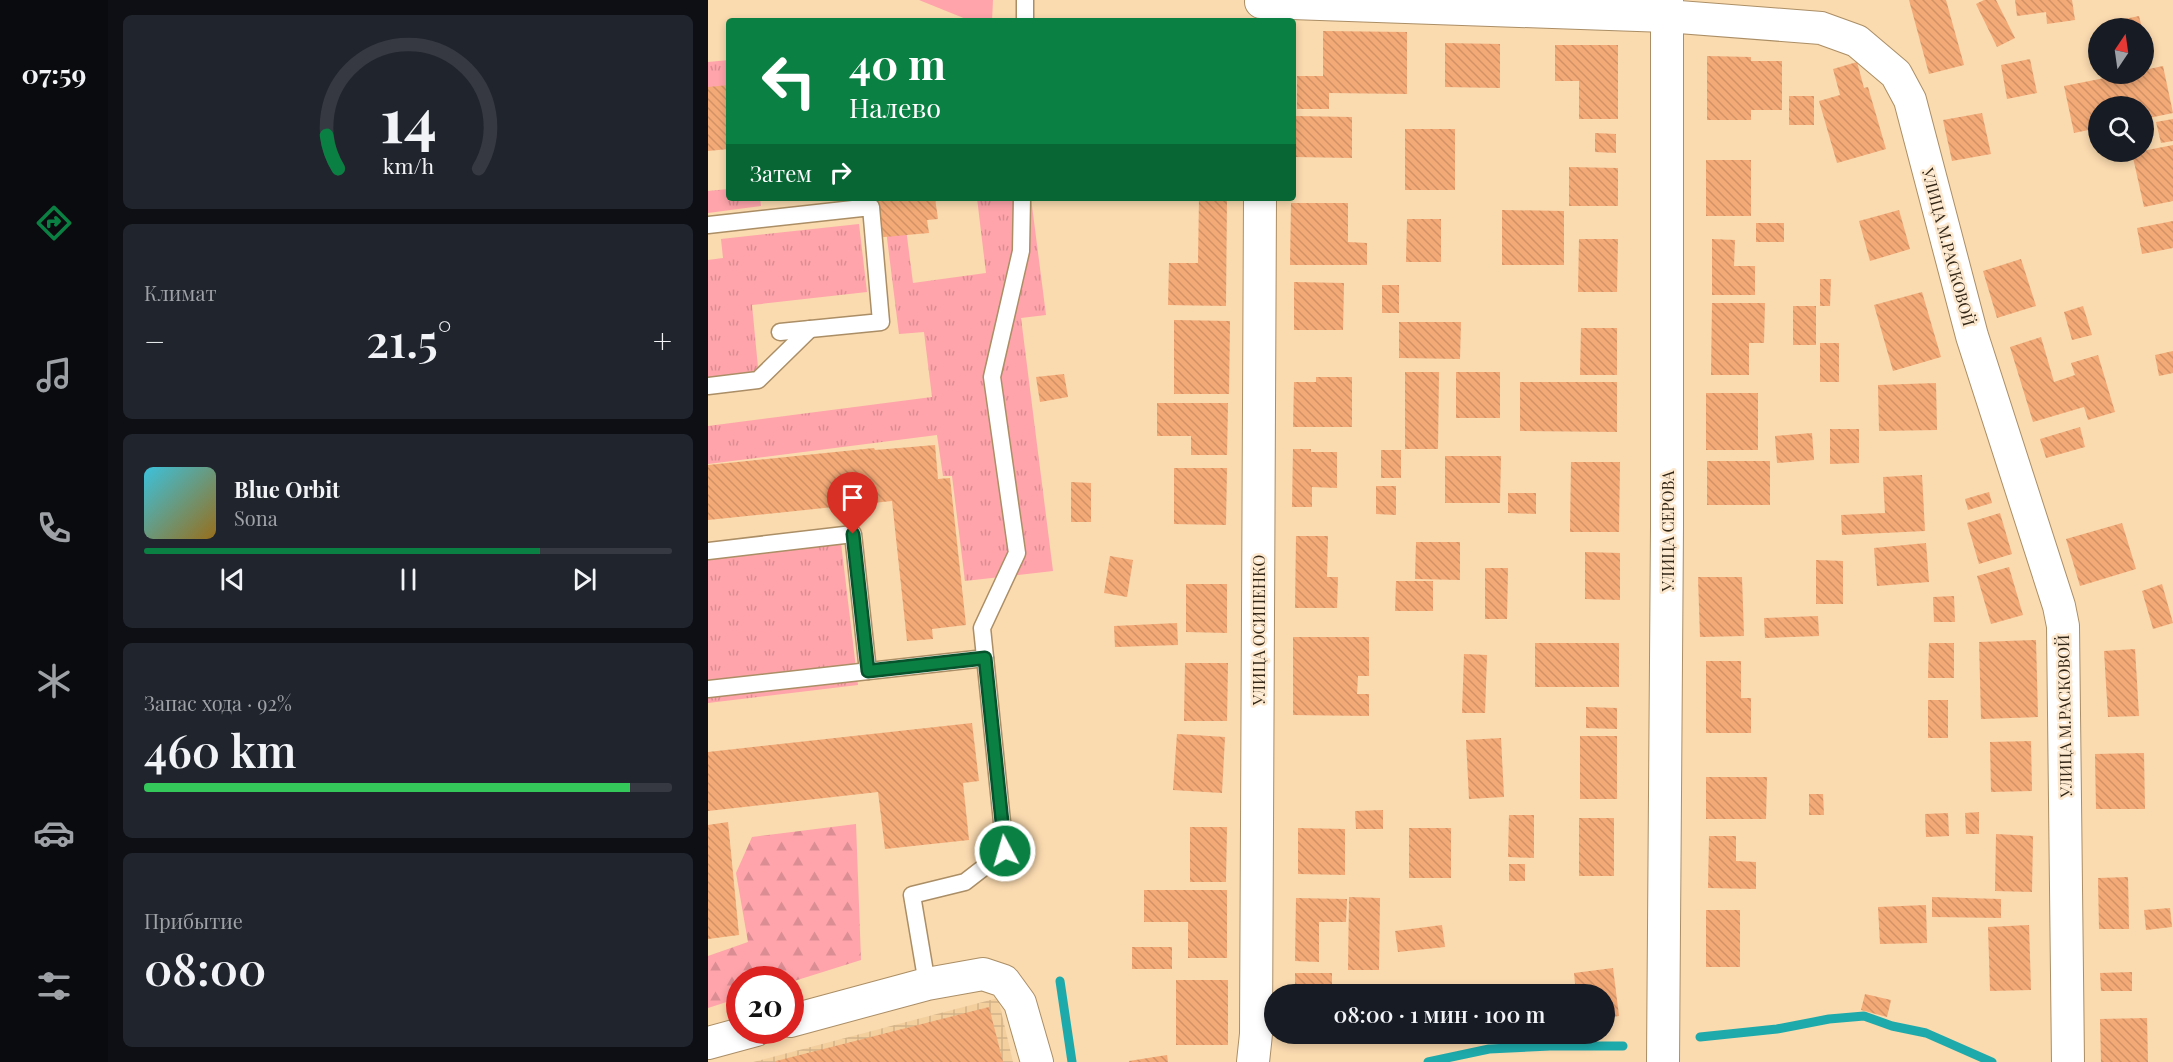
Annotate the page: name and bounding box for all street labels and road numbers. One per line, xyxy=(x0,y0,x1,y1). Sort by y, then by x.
street label: УЛИЦА М.РАСКОВОЙ xyxy=(1918,165,1980,328)
street label: УЛИЦА СЕРОВА xyxy=(1657,470,1678,592)
street label: УЛИЦА ОСИПЕНКО xyxy=(1248,555,1269,706)
street label: УЛИЦА М.РАСКОВОЙ xyxy=(2052,634,2076,799)

